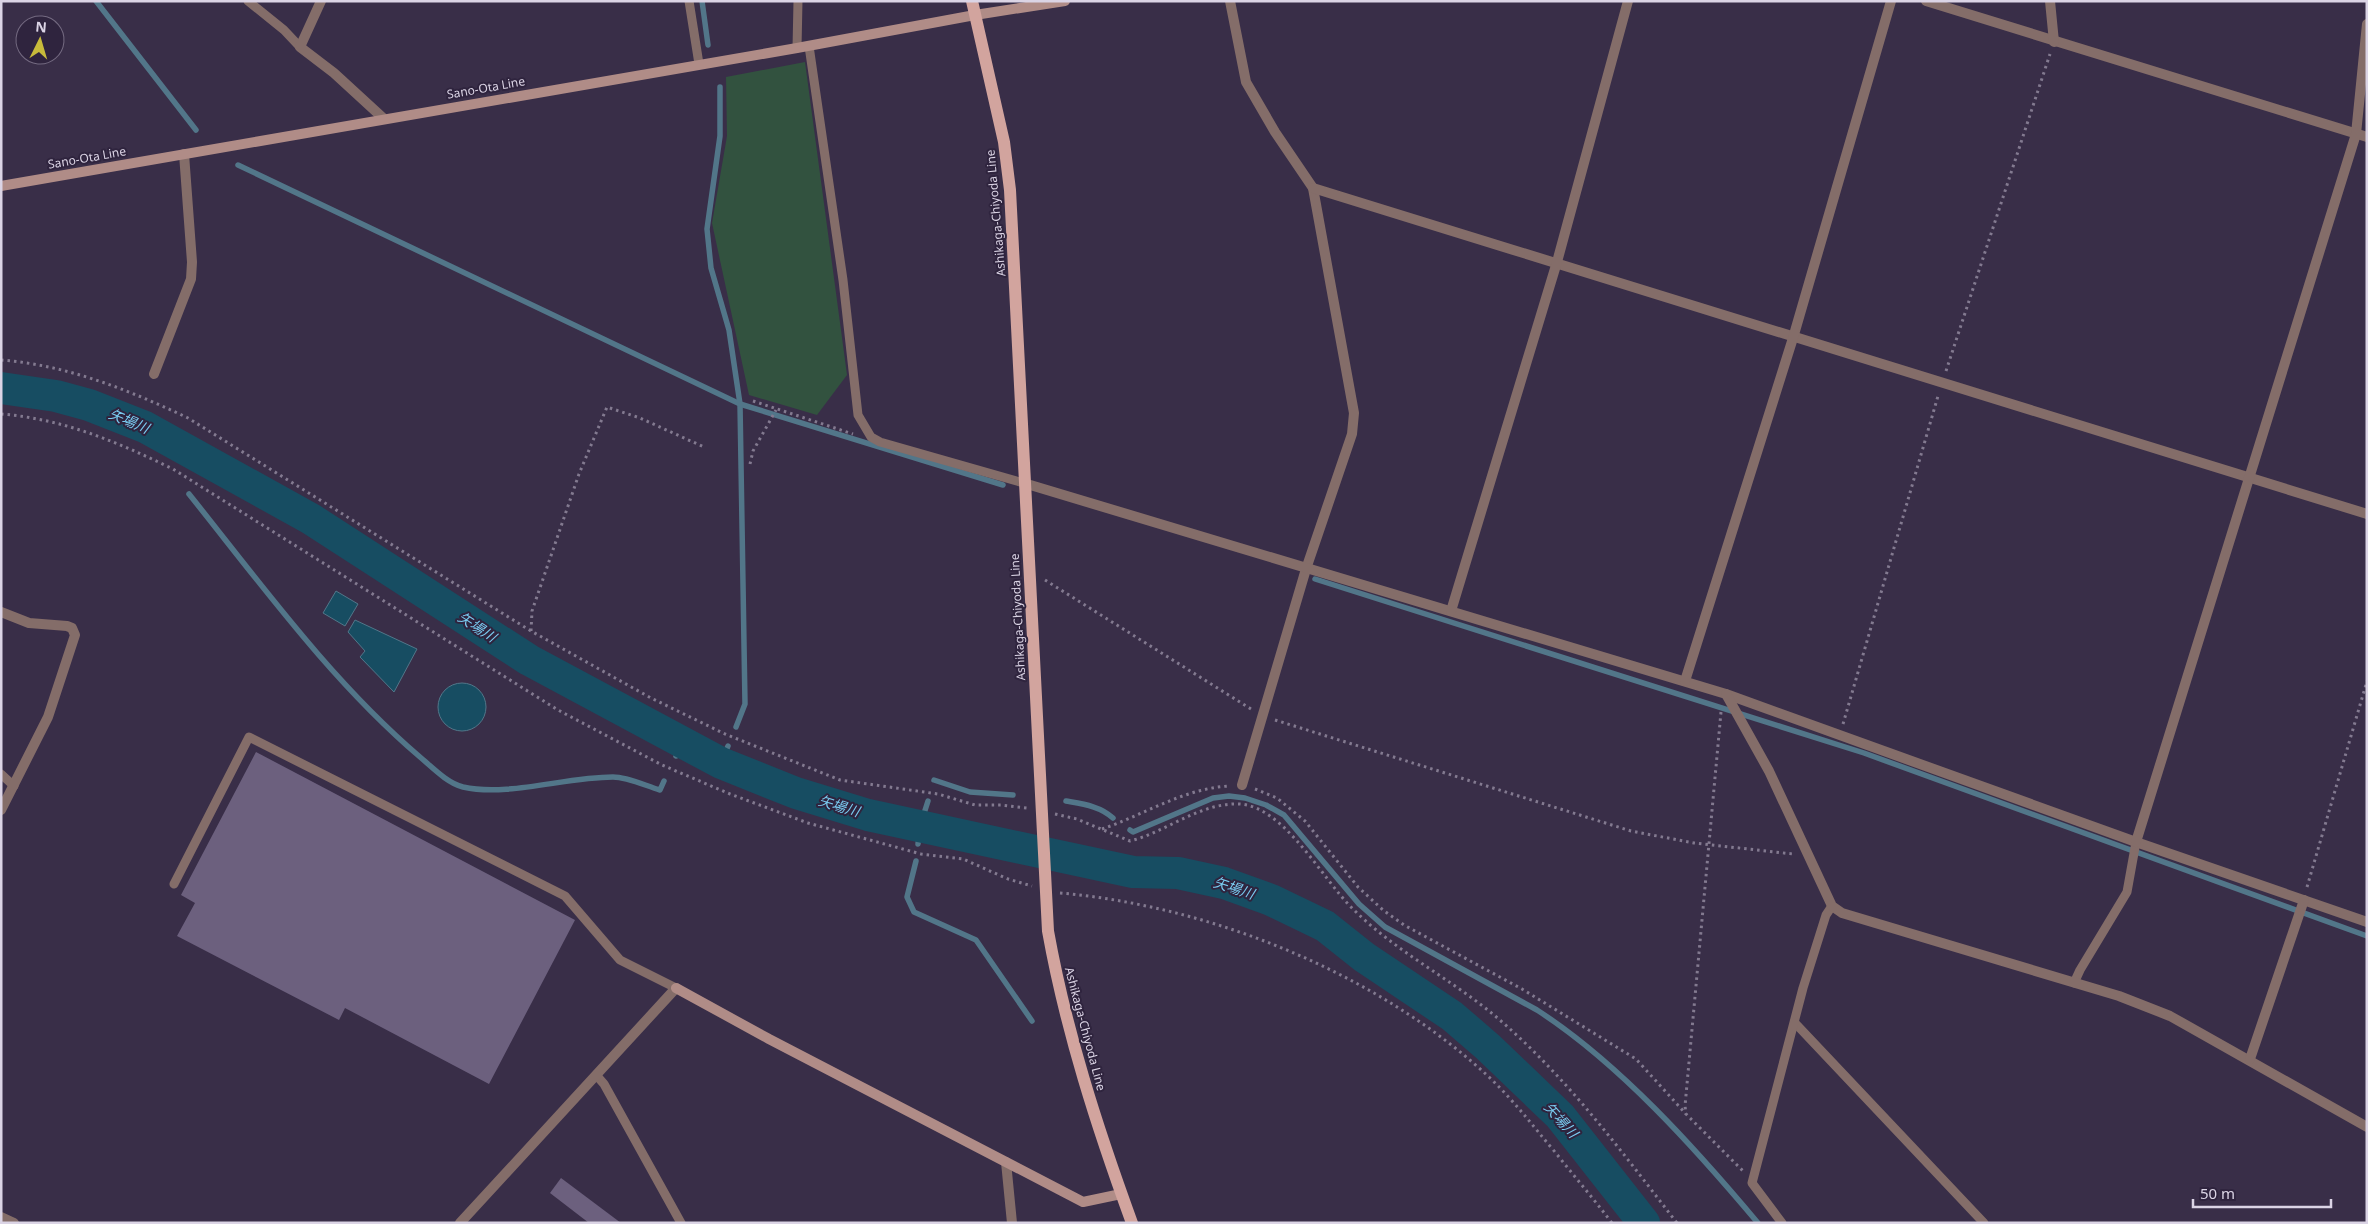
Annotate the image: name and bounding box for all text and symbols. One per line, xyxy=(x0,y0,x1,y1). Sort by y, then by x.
north arrow xyxy=(15,15,65,65)
text: N xyxy=(35,17,48,37)
street label: Sano-Ota Line xyxy=(446,72,527,103)
street label: Sano-Ota Line xyxy=(47,142,128,173)
street label: Ashikaga-Chiyoda Line xyxy=(981,149,1010,277)
water label: 矢場川 xyxy=(106,404,154,438)
street label: Ashikaga-Chiyoda Line xyxy=(1006,553,1029,681)
water label: 矢場川 xyxy=(454,607,502,647)
water label: 矢場川 xyxy=(816,790,864,821)
water label: 矢場川 xyxy=(1211,872,1259,904)
street label: Ashikaga-Chiyoda Line xyxy=(1061,965,1110,1093)
water label: 矢場川 xyxy=(1540,1098,1584,1143)
scale bar xyxy=(2193,1176,2330,1208)
text: 50 m xyxy=(2200,1183,2235,1203)

